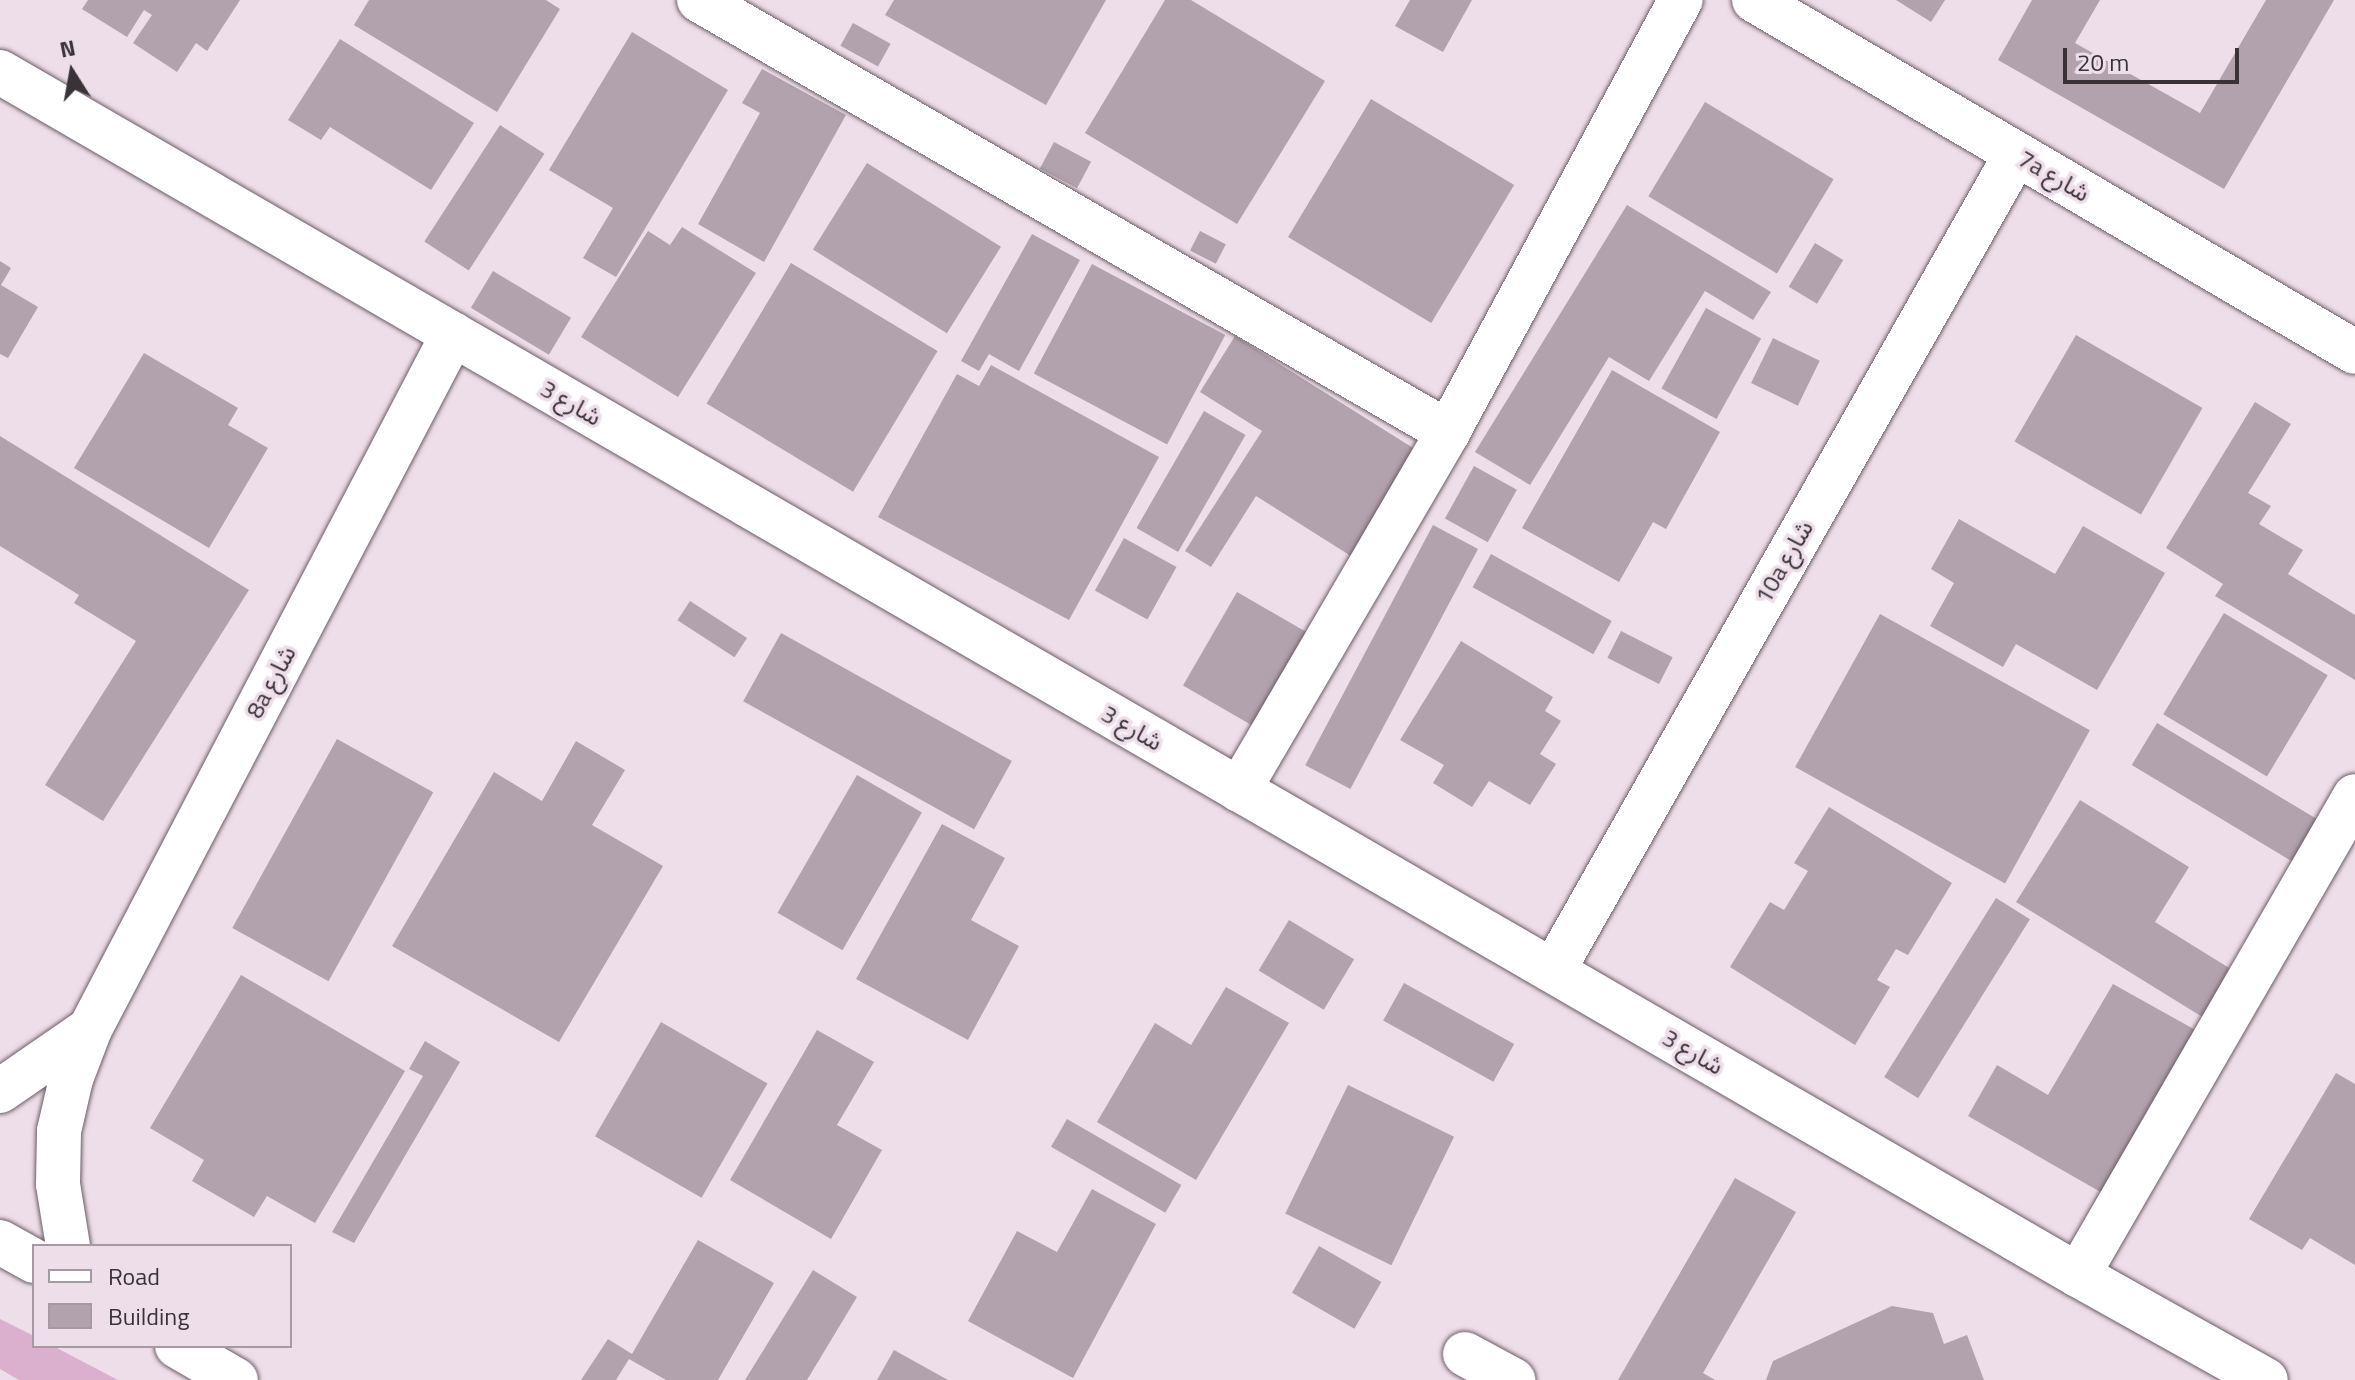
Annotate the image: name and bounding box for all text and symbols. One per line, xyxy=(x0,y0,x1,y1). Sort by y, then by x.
text: N xyxy=(57,30,78,67)
north arrow xyxy=(32,32,112,112)
scale bar xyxy=(2067,32,2243,82)
text: 20 m xyxy=(2077,44,2129,80)
street label: 7a شارع xyxy=(2013,144,2095,208)
street label: شارع 3 xyxy=(535,374,607,432)
street label: 10a شارع xyxy=(1749,515,1819,609)
street label: 8a شارع xyxy=(240,641,302,723)
street label: شارع 3 xyxy=(1096,699,1168,757)
street label: شارع 3 xyxy=(1657,1023,1729,1081)
legend xyxy=(32,1244,292,1348)
text: Road xyxy=(108,1258,160,1294)
text: Building xyxy=(108,1298,190,1334)

